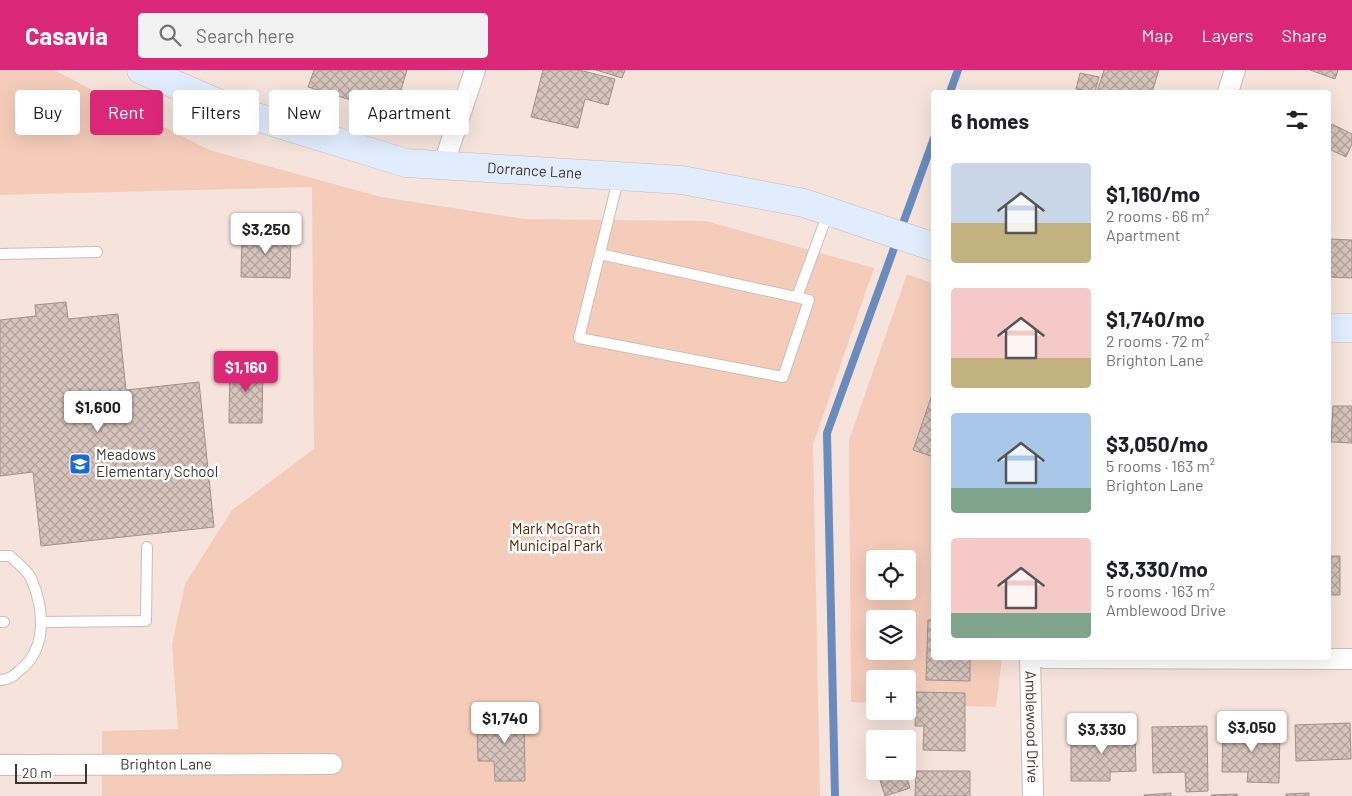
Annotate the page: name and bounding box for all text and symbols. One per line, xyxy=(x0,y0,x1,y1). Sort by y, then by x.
search box xyxy=(138,13,488,58)
text: Casavia xyxy=(25,21,108,50)
icon: search xyxy=(156,21,184,49)
text: Search here xyxy=(196,24,295,47)
text: Map xyxy=(1141,24,1173,46)
text: Layers xyxy=(1201,24,1254,46)
text: Share xyxy=(1282,24,1327,46)
chip: Buy xyxy=(15,90,80,135)
chip: Rent xyxy=(90,90,163,135)
chip: Filters xyxy=(173,90,259,135)
chip: New xyxy=(269,90,339,135)
chip: Apartment xyxy=(349,90,469,135)
icon: filters xyxy=(1283,106,1311,134)
text: 6 homes xyxy=(951,108,1029,133)
street label: Dorrance Lane xyxy=(487,158,583,182)
text: $1,160/mo xyxy=(1106,181,1200,206)
icon: home xyxy=(991,183,1051,243)
text: 2 rooms · 66 m² xyxy=(1106,206,1210,225)
pin: $3,250 xyxy=(225,212,307,255)
text: $3,250 xyxy=(242,219,290,238)
text: Apartment xyxy=(1106,225,1181,244)
text: $1,740/mo xyxy=(1106,306,1205,331)
icon: home xyxy=(991,308,1051,368)
text: 2 rooms · 72 m² xyxy=(1106,331,1209,350)
pin: $1,160 xyxy=(205,350,287,393)
text: Brighton Lane xyxy=(1106,350,1204,369)
text: $1,160 xyxy=(225,357,267,376)
pin: $1,600 xyxy=(57,390,139,433)
text: $1,600 xyxy=(75,397,121,416)
text: $3,050/mo xyxy=(1106,431,1208,456)
icon: home xyxy=(991,433,1051,493)
place label: Meadows Elementary School xyxy=(96,445,218,480)
school or university icon: Meadows Elementary School xyxy=(68,452,92,476)
text: 5 rooms · 163 m² xyxy=(1106,456,1215,475)
text: Brighton Lane xyxy=(1106,475,1204,494)
park label: Mark McGrath Municipal Park xyxy=(509,519,604,554)
map controls xyxy=(866,550,916,780)
button: locate xyxy=(866,550,916,600)
text: $3,330/mo xyxy=(1106,556,1208,581)
icon: home xyxy=(991,558,1051,618)
text: 5 rooms · 163 m² xyxy=(1106,581,1215,600)
text: Amblewood Drive xyxy=(1106,600,1226,619)
button: layers xyxy=(866,610,916,660)
button: + xyxy=(866,670,916,720)
street label: Amblewood Drive xyxy=(1022,670,1043,783)
pin: $1,740 xyxy=(464,702,546,744)
text: $1,740 xyxy=(482,708,528,727)
pin: $3,050 xyxy=(1211,710,1293,753)
pin: $3,330 xyxy=(1061,712,1143,755)
text: $3,050 xyxy=(1228,717,1276,736)
text: $3,330 xyxy=(1078,719,1126,738)
button: − xyxy=(866,730,916,780)
street label: Brighton Lane xyxy=(120,754,212,773)
scale bar xyxy=(15,761,88,784)
text: 20 m xyxy=(22,764,52,781)

